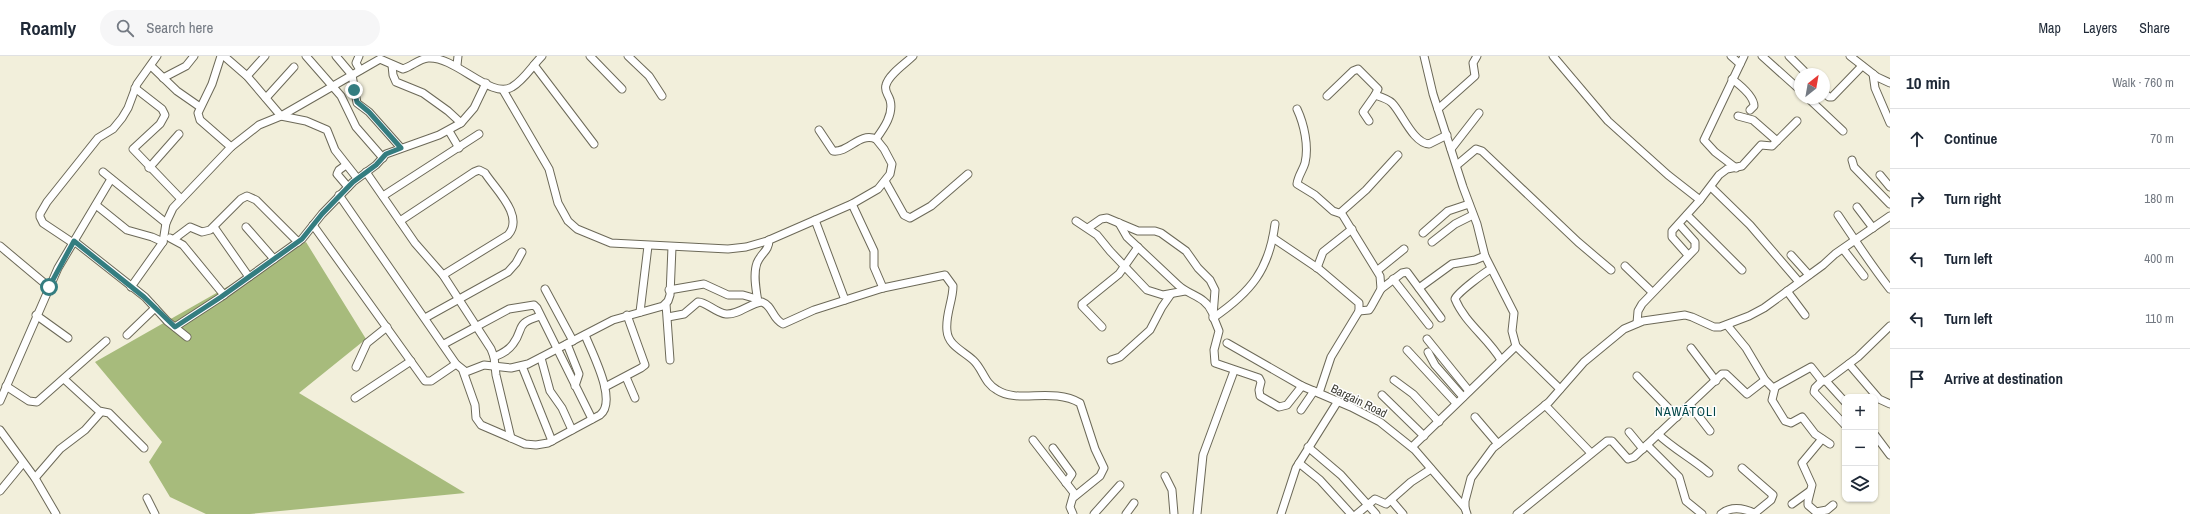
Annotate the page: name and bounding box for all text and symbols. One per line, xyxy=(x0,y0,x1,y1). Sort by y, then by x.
search box xyxy=(100,10,380,46)
text: Roamly xyxy=(20,15,76,41)
icon: search xyxy=(114,17,136,39)
text: Search here xyxy=(146,17,213,38)
text: Map xyxy=(2039,19,2061,37)
text: Layers xyxy=(2083,19,2117,37)
text: Share xyxy=(2139,19,2170,37)
north arrow xyxy=(1794,68,1830,104)
text: 10 min xyxy=(1906,71,1950,94)
text: Walk · 760 m xyxy=(2112,74,2174,91)
route end xyxy=(345,81,363,99)
icon: ahead xyxy=(1906,128,1928,150)
text: Continue xyxy=(1944,128,1997,149)
text: 70 m xyxy=(2150,130,2174,147)
icon: right xyxy=(1906,188,1928,210)
text: Turn right xyxy=(1944,188,2001,209)
text: 180 m xyxy=(2144,190,2174,207)
icon: left xyxy=(1906,248,1928,270)
text: Turn left xyxy=(1944,248,1992,269)
text: 400 m xyxy=(2144,250,2174,267)
route start xyxy=(40,278,58,296)
icon: left xyxy=(1906,308,1928,330)
text: Turn left xyxy=(1944,308,1992,329)
text: 110 m xyxy=(2145,310,2174,327)
icon: arrive xyxy=(1906,368,1928,390)
text: Arrive at destination xyxy=(1944,368,2063,389)
street label: Bargain Road xyxy=(1328,380,1390,422)
map controls xyxy=(1842,394,1878,502)
button: + xyxy=(1842,394,1878,430)
district label: NAWĀTOLI xyxy=(1655,403,1717,420)
button: − xyxy=(1842,430,1878,466)
button: layers xyxy=(1842,466,1878,502)

